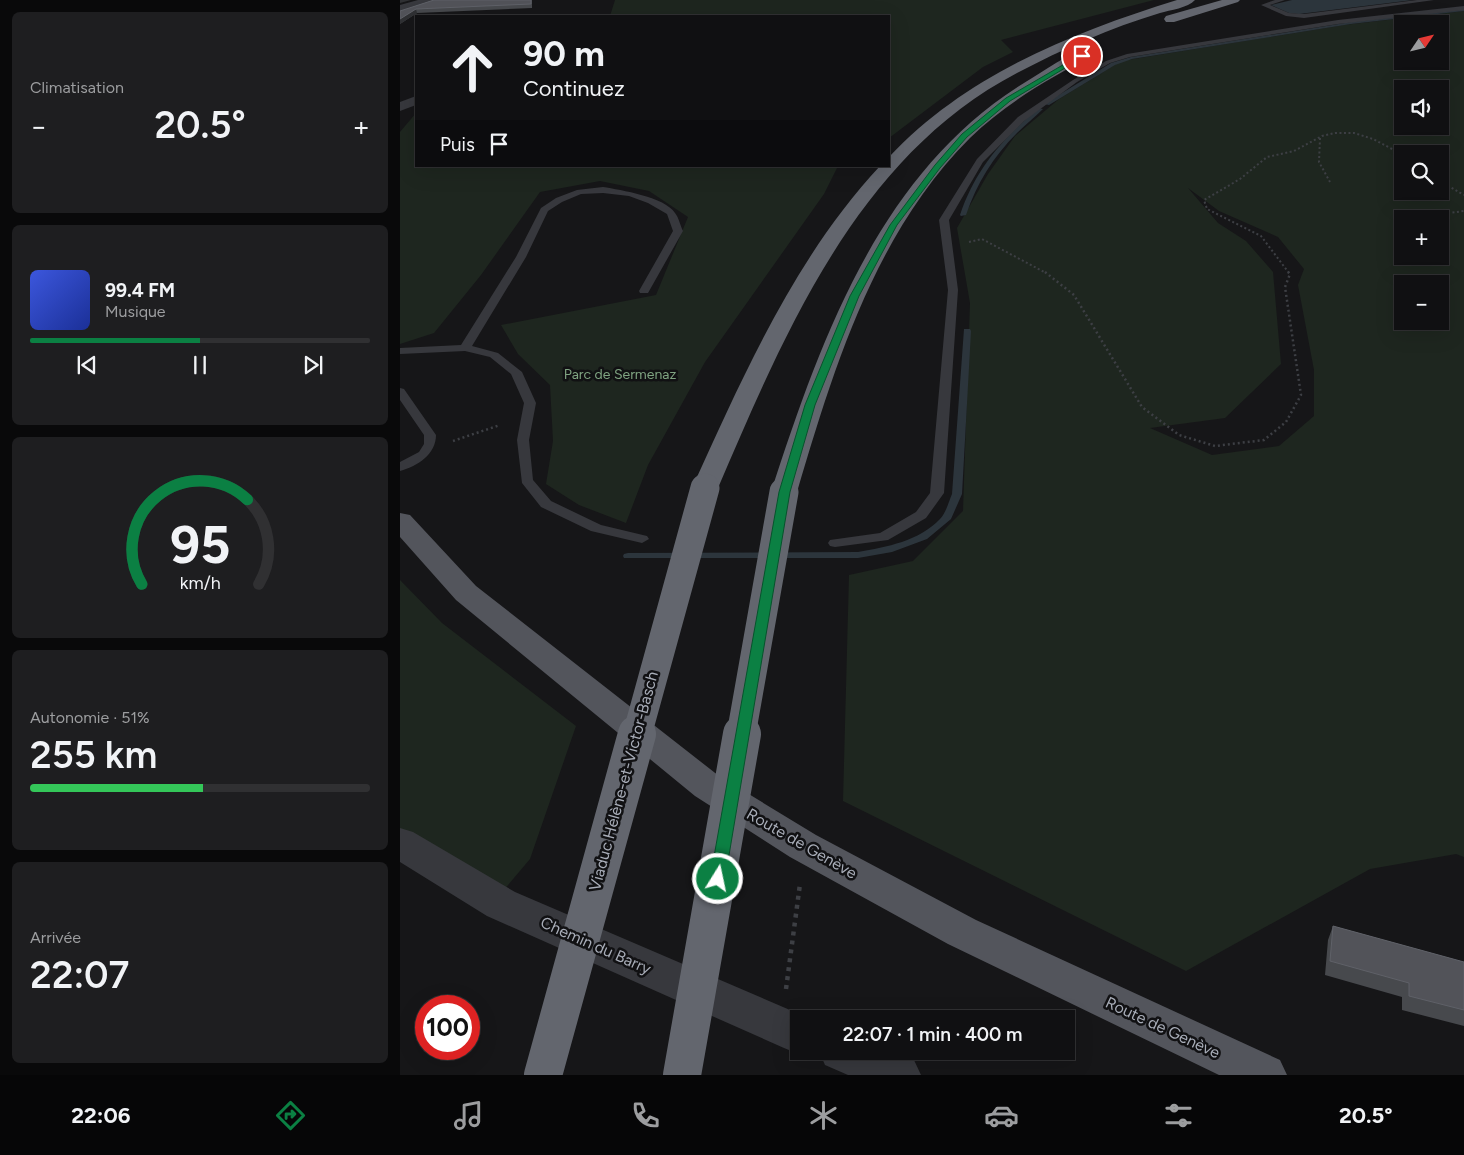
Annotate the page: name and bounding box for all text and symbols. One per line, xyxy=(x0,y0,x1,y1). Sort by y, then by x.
north arrow xyxy=(1394,15,1449,70)
map controls xyxy=(1394,15,1449,330)
text: 90 m xyxy=(523,33,605,75)
icon: ahead xyxy=(440,35,505,100)
pin xyxy=(1061,35,1103,77)
icon: arrive xyxy=(1068,42,1096,70)
text: Continuez xyxy=(523,75,625,102)
text: Climatisation xyxy=(30,78,124,97)
button: sound xyxy=(1394,80,1449,135)
text: 20.5° xyxy=(154,102,246,148)
text: − xyxy=(30,109,47,143)
text: + xyxy=(353,109,370,143)
icon: arrive xyxy=(485,130,513,158)
text: Puis xyxy=(440,133,475,156)
button: search xyxy=(1394,145,1449,200)
button: + xyxy=(1394,210,1449,265)
button: − xyxy=(1394,275,1449,330)
text: 99.4 FM xyxy=(105,279,175,302)
text: Musique xyxy=(105,302,166,321)
icon: previous xyxy=(73,351,101,379)
icon: pause xyxy=(186,351,214,379)
icon: next xyxy=(299,351,327,379)
park label: Parc de Sermenaz xyxy=(564,366,676,383)
text: 95 xyxy=(170,514,230,576)
text: km/h xyxy=(180,572,220,593)
street label: Viaduc Hélène-et-Victor-Basch xyxy=(585,669,662,893)
text: Autonomie · 51% xyxy=(30,708,150,727)
text: 255 km xyxy=(30,732,157,778)
street label: Route de Genève xyxy=(743,804,861,883)
position arrow xyxy=(691,852,743,904)
street label: Chemin du Barry xyxy=(538,913,654,979)
text: Arrivée xyxy=(30,928,81,947)
text: 22:07 xyxy=(30,952,129,998)
street label: Route de Genève xyxy=(1102,993,1223,1062)
speed limit sign: 100 xyxy=(415,995,480,1060)
text: 22:07 · 1 min · 400 m xyxy=(843,1023,1022,1046)
icon: directions xyxy=(273,1098,308,1133)
icon: music xyxy=(451,1098,486,1133)
icon: phone xyxy=(628,1098,663,1133)
icon: climate xyxy=(806,1098,841,1133)
icon: car xyxy=(984,1098,1019,1133)
icon: filters xyxy=(1161,1098,1196,1133)
text: 22:06 xyxy=(71,1102,130,1129)
text: 20.5° xyxy=(1339,1102,1393,1129)

